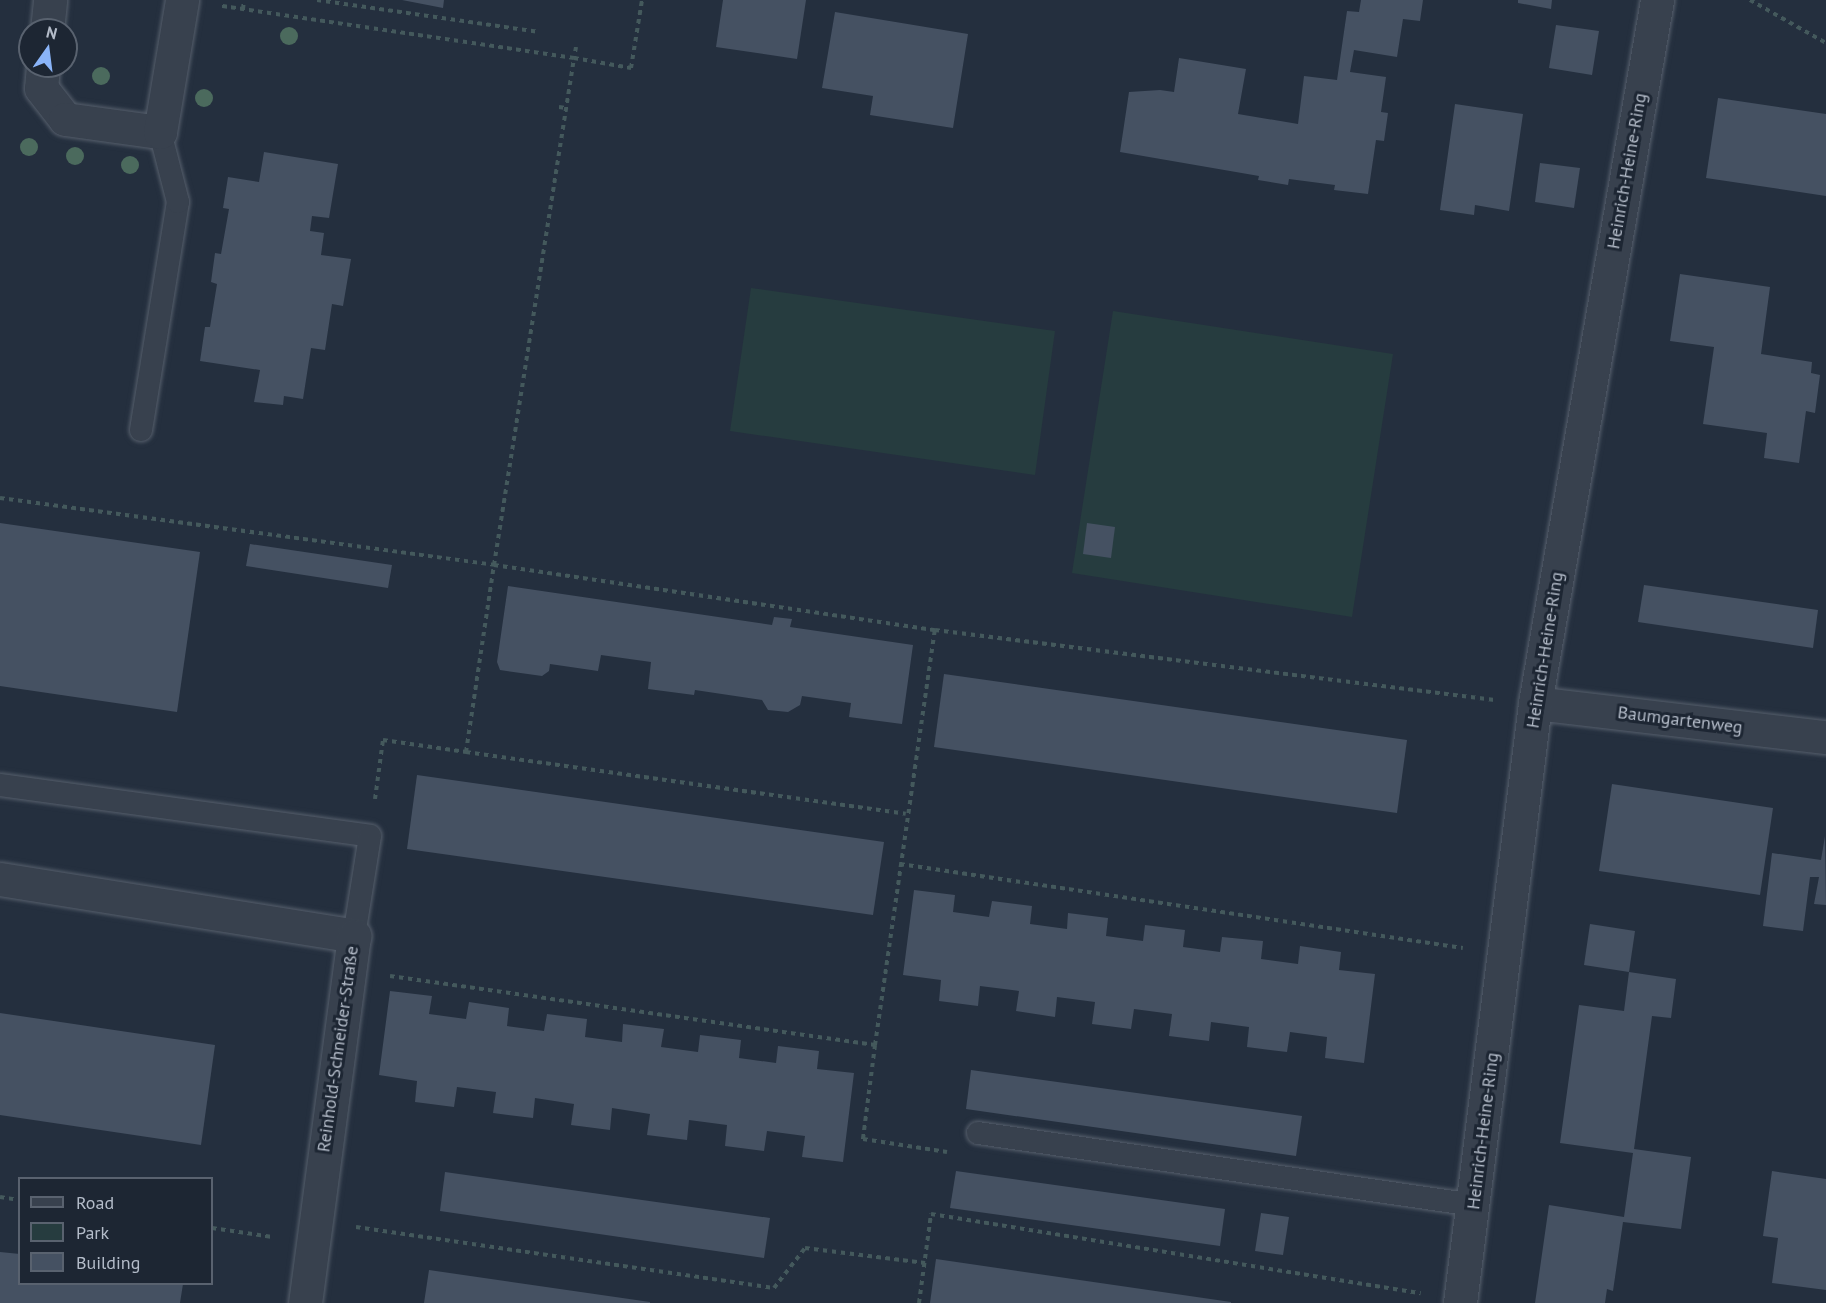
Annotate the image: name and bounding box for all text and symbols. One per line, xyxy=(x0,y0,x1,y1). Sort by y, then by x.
north arrow xyxy=(18,18,78,78)
text: N xyxy=(44,21,59,43)
street label: Heinrich-Heine-Ring xyxy=(1603,91,1651,251)
street label: Heinrich-Heine-Ring xyxy=(1522,570,1568,730)
street label: Baumgartenweg xyxy=(1616,702,1744,738)
street label: Reinhold-Schneider-Straße xyxy=(313,945,363,1153)
street label: Heinrich-Heine-Ring xyxy=(1463,1051,1503,1211)
legend xyxy=(18,1177,213,1285)
text: Road xyxy=(76,1191,114,1214)
text: Park xyxy=(76,1221,109,1244)
text: Building xyxy=(76,1251,140,1274)

